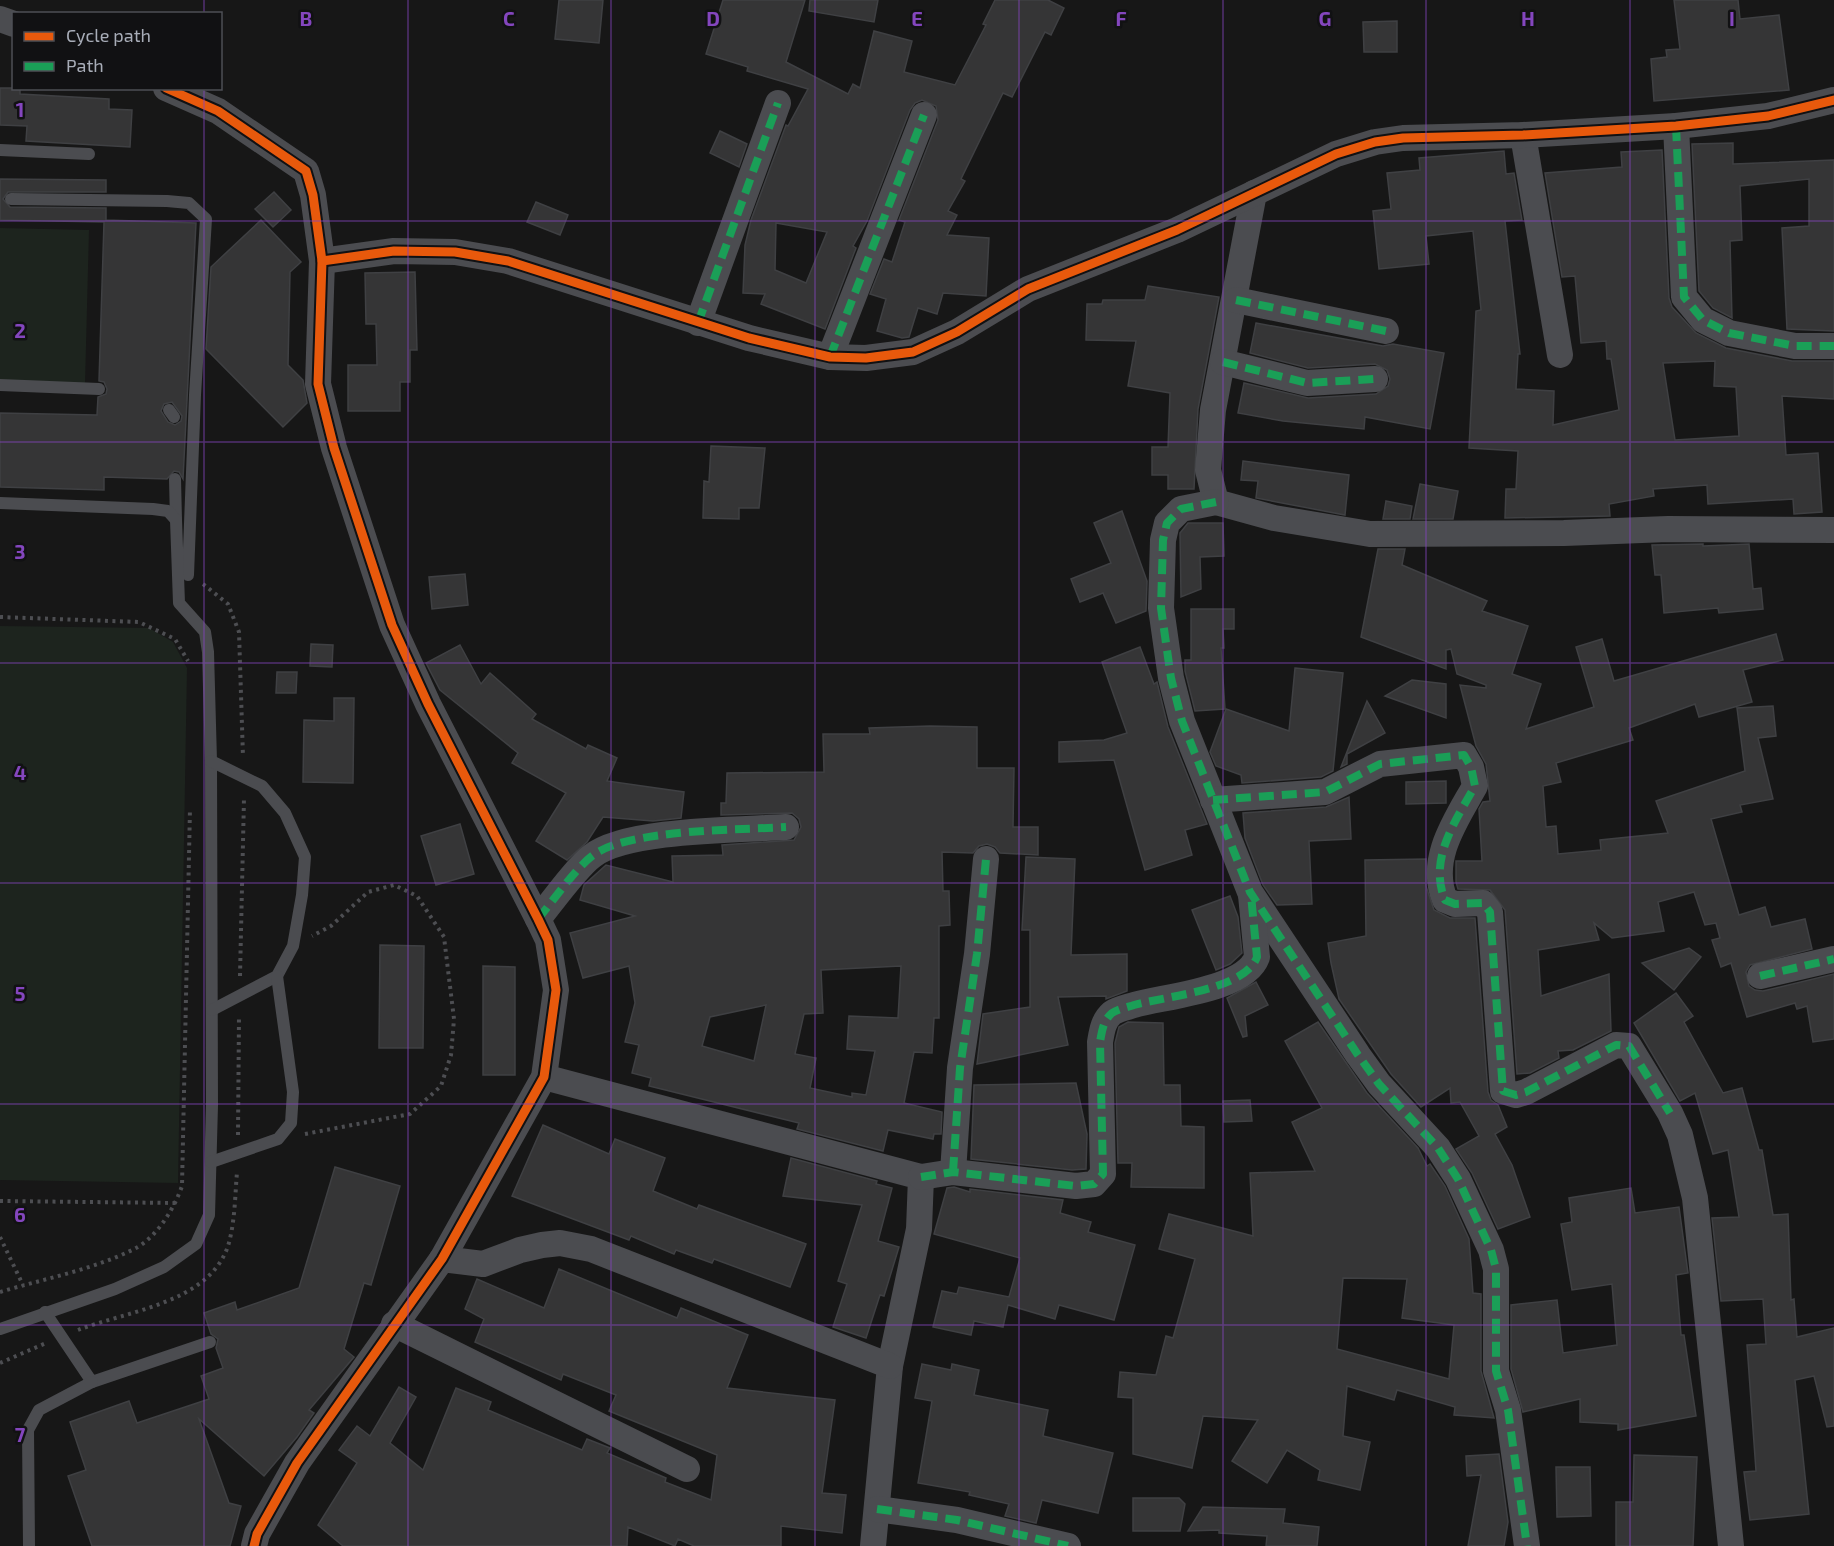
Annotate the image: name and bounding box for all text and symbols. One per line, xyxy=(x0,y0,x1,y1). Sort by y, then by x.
text: B xyxy=(300,6,312,30)
text: C xyxy=(503,6,515,30)
text: D xyxy=(706,6,720,30)
text: E xyxy=(911,6,923,30)
text: F xyxy=(1115,6,1127,30)
text: G xyxy=(1319,6,1331,30)
text: H xyxy=(1521,6,1535,30)
text: I xyxy=(1729,6,1735,30)
legend xyxy=(12,12,222,90)
text: Cycle path xyxy=(66,24,151,46)
text: Path xyxy=(66,54,104,76)
text: 1 xyxy=(16,97,24,121)
text: 2 xyxy=(14,318,26,342)
text: 3 xyxy=(14,539,26,563)
text: 4 xyxy=(14,760,27,784)
text: 5 xyxy=(14,981,26,1005)
text: 6 xyxy=(14,1202,26,1226)
text: 7 xyxy=(15,1422,26,1446)

